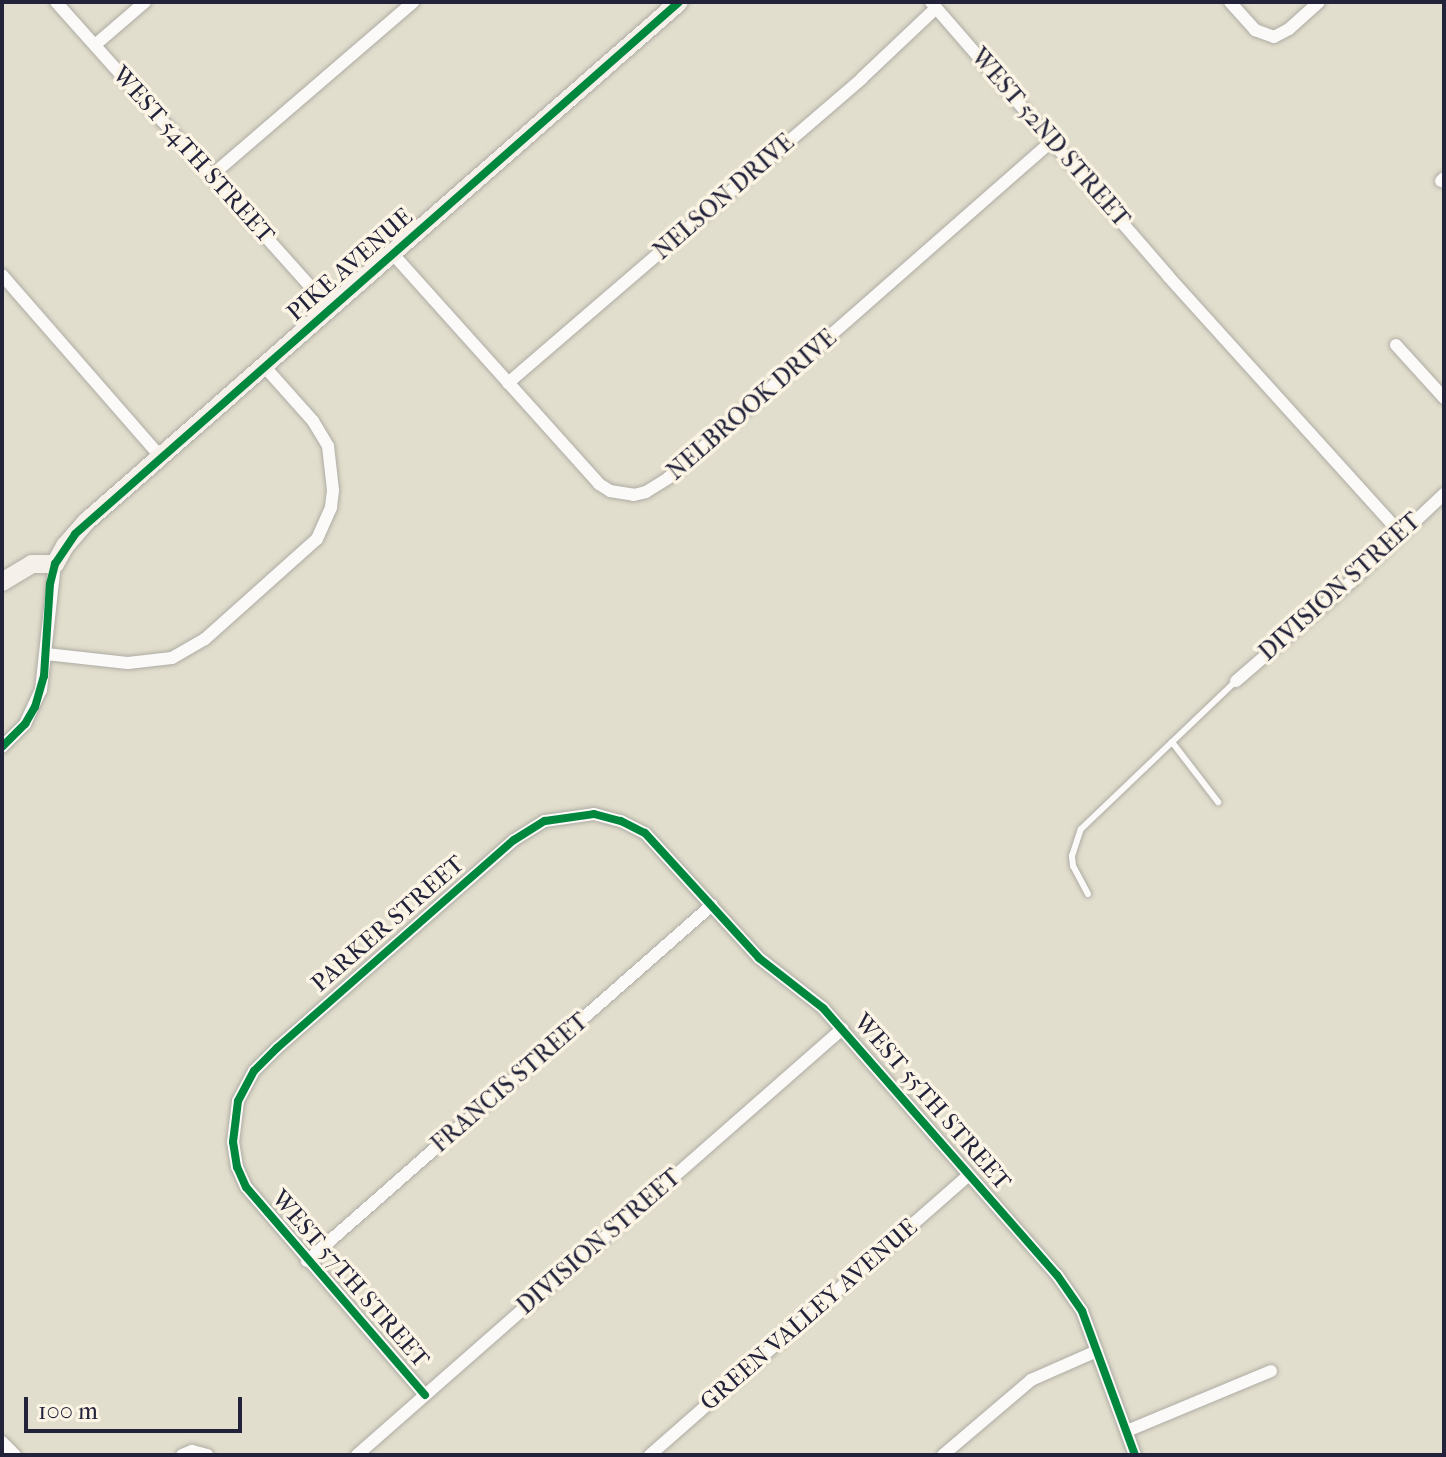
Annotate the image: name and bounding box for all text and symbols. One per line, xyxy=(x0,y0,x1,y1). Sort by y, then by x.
street label: WEST 52ND STREET xyxy=(964,43,1136,233)
street label: WEST 54TH STREET xyxy=(106,61,280,249)
street label: NELSON DRIVE xyxy=(648,128,800,266)
street label: PIKE AVENUE xyxy=(281,203,419,327)
street label: NELBROOK DRIVE xyxy=(661,324,843,486)
street label: DIVISION STREET xyxy=(1253,507,1427,667)
street label: PARKER STREET xyxy=(306,850,470,998)
street label: FRANCIS STREET xyxy=(426,1007,594,1159)
street label: WEST 55TH STREET xyxy=(848,1008,1016,1196)
street label: DIVISION STREET xyxy=(511,1163,687,1321)
street label: WEST 57TH STREET xyxy=(265,1184,435,1374)
street label: GREEN VALLEY AVENUE xyxy=(695,1213,923,1417)
scale bar xyxy=(28,1381,246,1431)
text: 100 m xyxy=(38,1397,98,1425)

